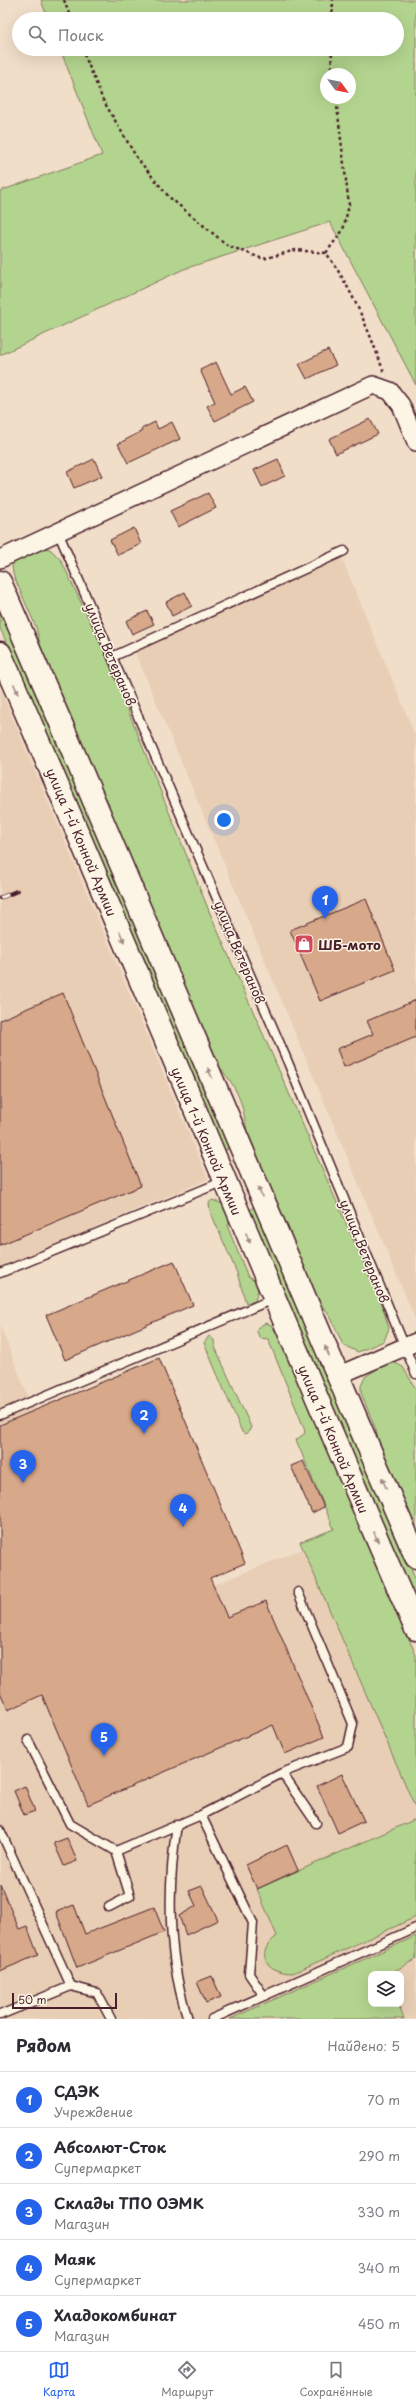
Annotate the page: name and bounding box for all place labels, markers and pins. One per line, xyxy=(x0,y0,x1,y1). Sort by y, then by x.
pin: 1 xyxy=(312,886,338,919)
shop icon: ШБ-мото xyxy=(293,933,315,955)
place label: ШБ-мото xyxy=(318,935,381,954)
pin: 2 xyxy=(131,1401,157,1434)
pin: 3 xyxy=(10,1450,36,1483)
pin: 4 xyxy=(170,1494,196,1527)
pin: 5 xyxy=(91,1723,117,1756)

